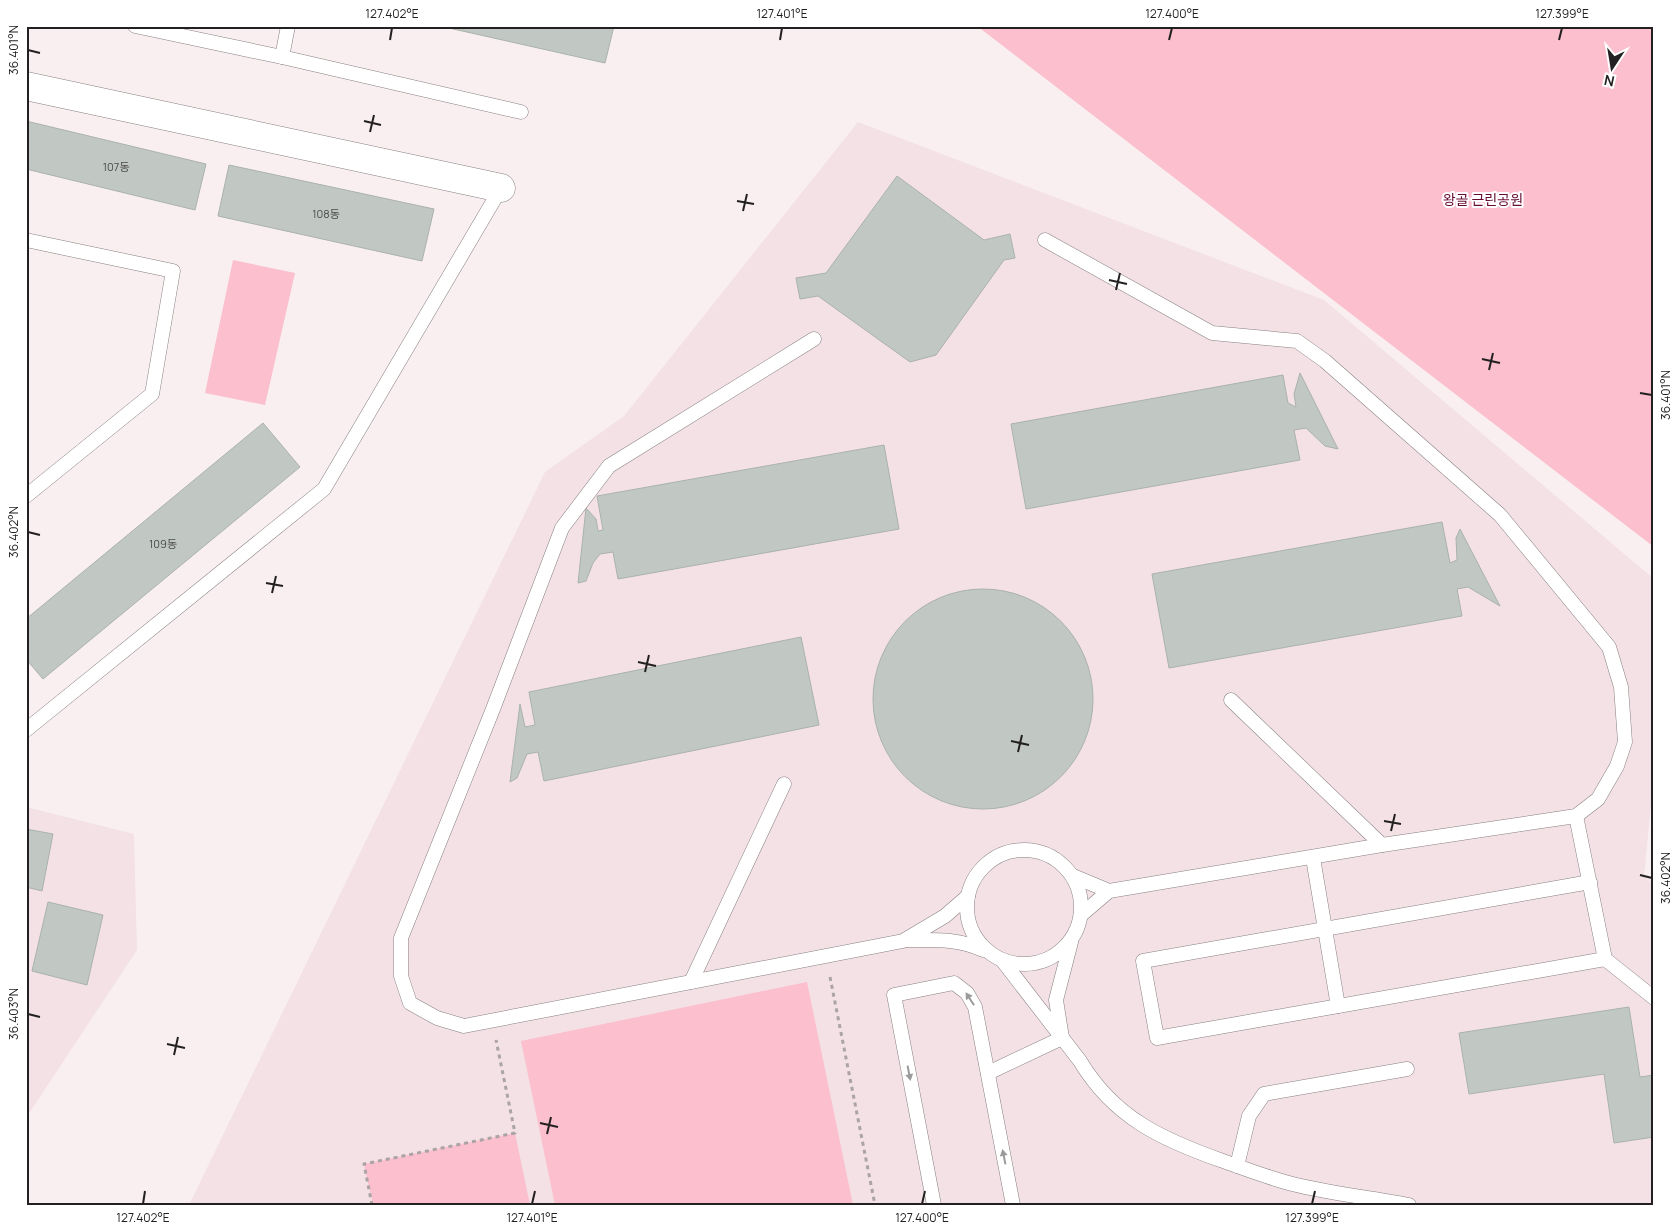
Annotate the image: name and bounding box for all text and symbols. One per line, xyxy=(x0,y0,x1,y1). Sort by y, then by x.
text: 127.402°E xyxy=(365,5,419,22)
text: 127.401°E xyxy=(756,5,808,22)
text: 127.400°E xyxy=(1145,5,1199,22)
text: 127.399°E xyxy=(1535,5,1589,22)
text: 36.401°N xyxy=(5,25,22,75)
north arrow xyxy=(1588,42,1638,92)
text: N xyxy=(1602,71,1616,92)
house number: 107동 xyxy=(103,159,129,174)
park label: 왕골 근린공원 xyxy=(1443,190,1523,209)
house number: 108동 xyxy=(312,206,340,221)
text: 36.401°N xyxy=(1657,370,1674,420)
text: 36.402°N xyxy=(5,506,22,558)
house number: 109동 xyxy=(149,536,177,551)
text: 36.402°N xyxy=(1657,852,1674,904)
text: 36.403°N xyxy=(5,988,22,1040)
one-way arrow xyxy=(965,992,974,1006)
one-way arrow xyxy=(905,1065,913,1081)
one-way arrow xyxy=(1000,1149,1008,1164)
text: 127.402°E xyxy=(116,1209,170,1226)
text: 127.401°E xyxy=(506,1209,558,1226)
text: 127.400°E xyxy=(895,1209,949,1226)
text: 127.399°E xyxy=(1285,1209,1339,1226)

